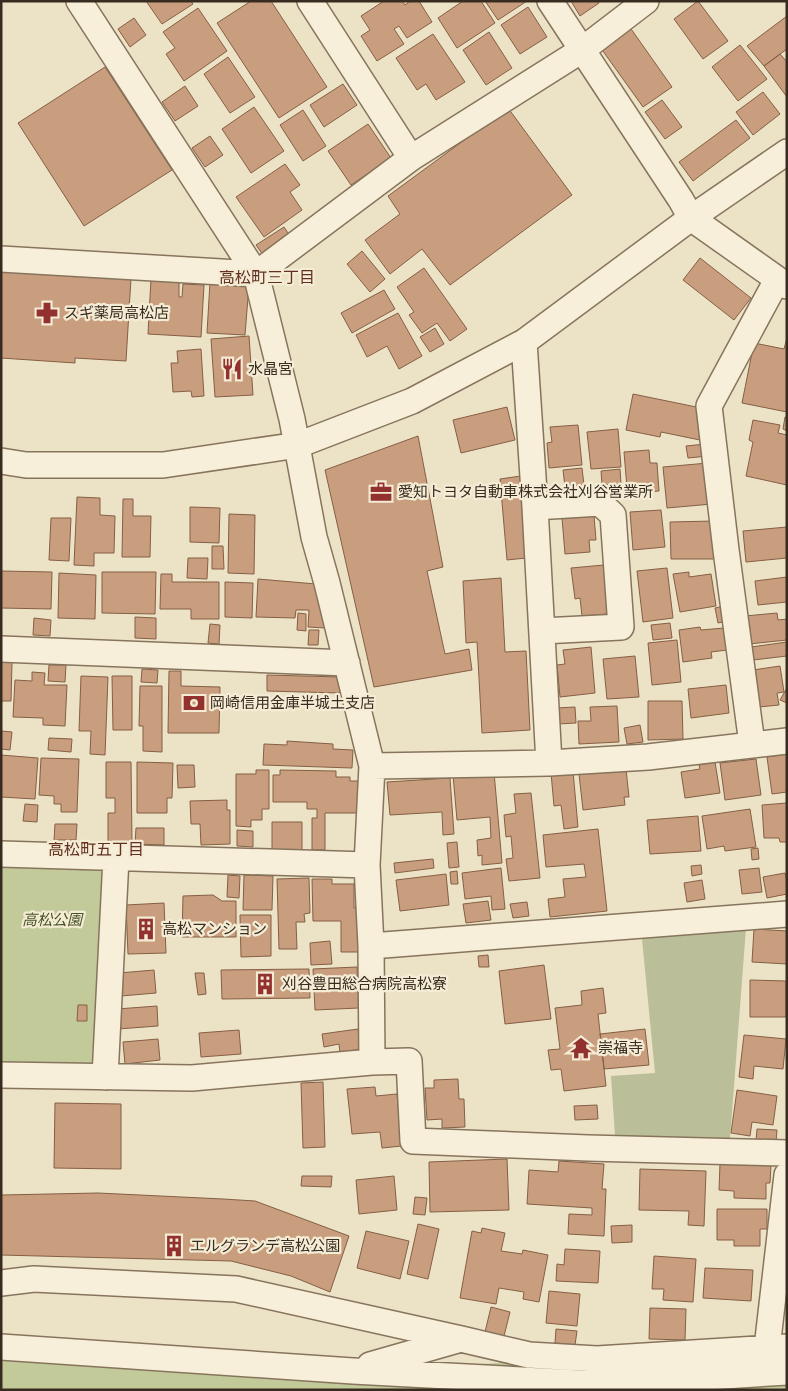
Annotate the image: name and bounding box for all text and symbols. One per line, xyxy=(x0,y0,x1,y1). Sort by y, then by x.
district label: 高松町三丁目 xyxy=(219,266,315,288)
pharmacy icon: スギ薬局高松店 xyxy=(34,300,60,326)
place label: スギ薬局高松店 xyxy=(64,302,169,323)
restaurant icon: 水晶宮 xyxy=(219,356,245,382)
place label: 水晶宮 xyxy=(248,358,293,379)
office icon: 愛知トヨタ自動車株式会社刈谷営業所 xyxy=(368,479,394,505)
place label: 愛知トヨタ自動車株式会社刈谷営業所 xyxy=(398,481,653,502)
bank icon: 岡崎信用金庫半城土支店 xyxy=(181,690,207,716)
place label: 岡崎信用金庫半城土支店 xyxy=(210,692,375,713)
district label: 高松町五丁目 xyxy=(48,838,144,860)
park label: 高松公園 xyxy=(22,909,84,930)
building icon: 高松マンション xyxy=(133,916,159,942)
place label: 高松マンション xyxy=(162,918,267,939)
building icon: 刈谷豊田総合病院高松寮 xyxy=(252,971,278,997)
place label: 刈谷豊田総合病院高松寮 xyxy=(282,973,447,994)
temple icon: 崇福寺 xyxy=(568,1035,594,1061)
place label: 崇福寺 xyxy=(598,1037,643,1058)
building icon: エルグランデ高松公園 xyxy=(161,1233,187,1259)
place label: エルグランデ高松公園 xyxy=(190,1235,340,1256)

